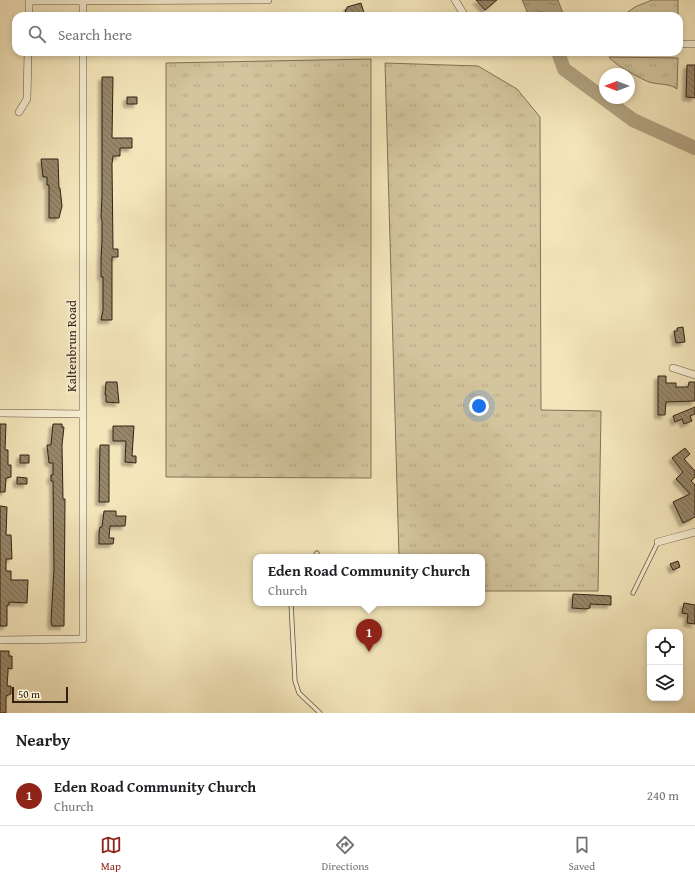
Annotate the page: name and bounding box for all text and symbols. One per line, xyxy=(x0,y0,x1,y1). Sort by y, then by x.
search box xyxy=(12,12,683,56)
icon: search xyxy=(26,23,48,45)
text: Search here xyxy=(58,24,132,45)
north arrow xyxy=(599,68,635,104)
street label: Kaltenbrun Road xyxy=(62,300,81,392)
your location xyxy=(469,396,489,416)
popup xyxy=(253,554,485,606)
text: Eden Road Community Church xyxy=(268,560,470,581)
text: Church xyxy=(268,581,307,600)
pin: 1 xyxy=(356,619,382,652)
map controls xyxy=(647,629,683,701)
button: locate xyxy=(647,629,683,665)
button: layers xyxy=(647,665,683,701)
scale bar xyxy=(12,685,68,704)
text: 50 m xyxy=(18,686,40,702)
text: Nearby xyxy=(16,727,70,752)
text: Eden Road Community Church xyxy=(54,776,256,797)
text: 1 xyxy=(26,786,32,805)
text: 240 m xyxy=(647,786,679,805)
text: Church xyxy=(54,797,93,816)
tab: Map xyxy=(100,834,122,874)
tab: Directions xyxy=(322,834,369,874)
tab: Saved xyxy=(568,834,595,874)

